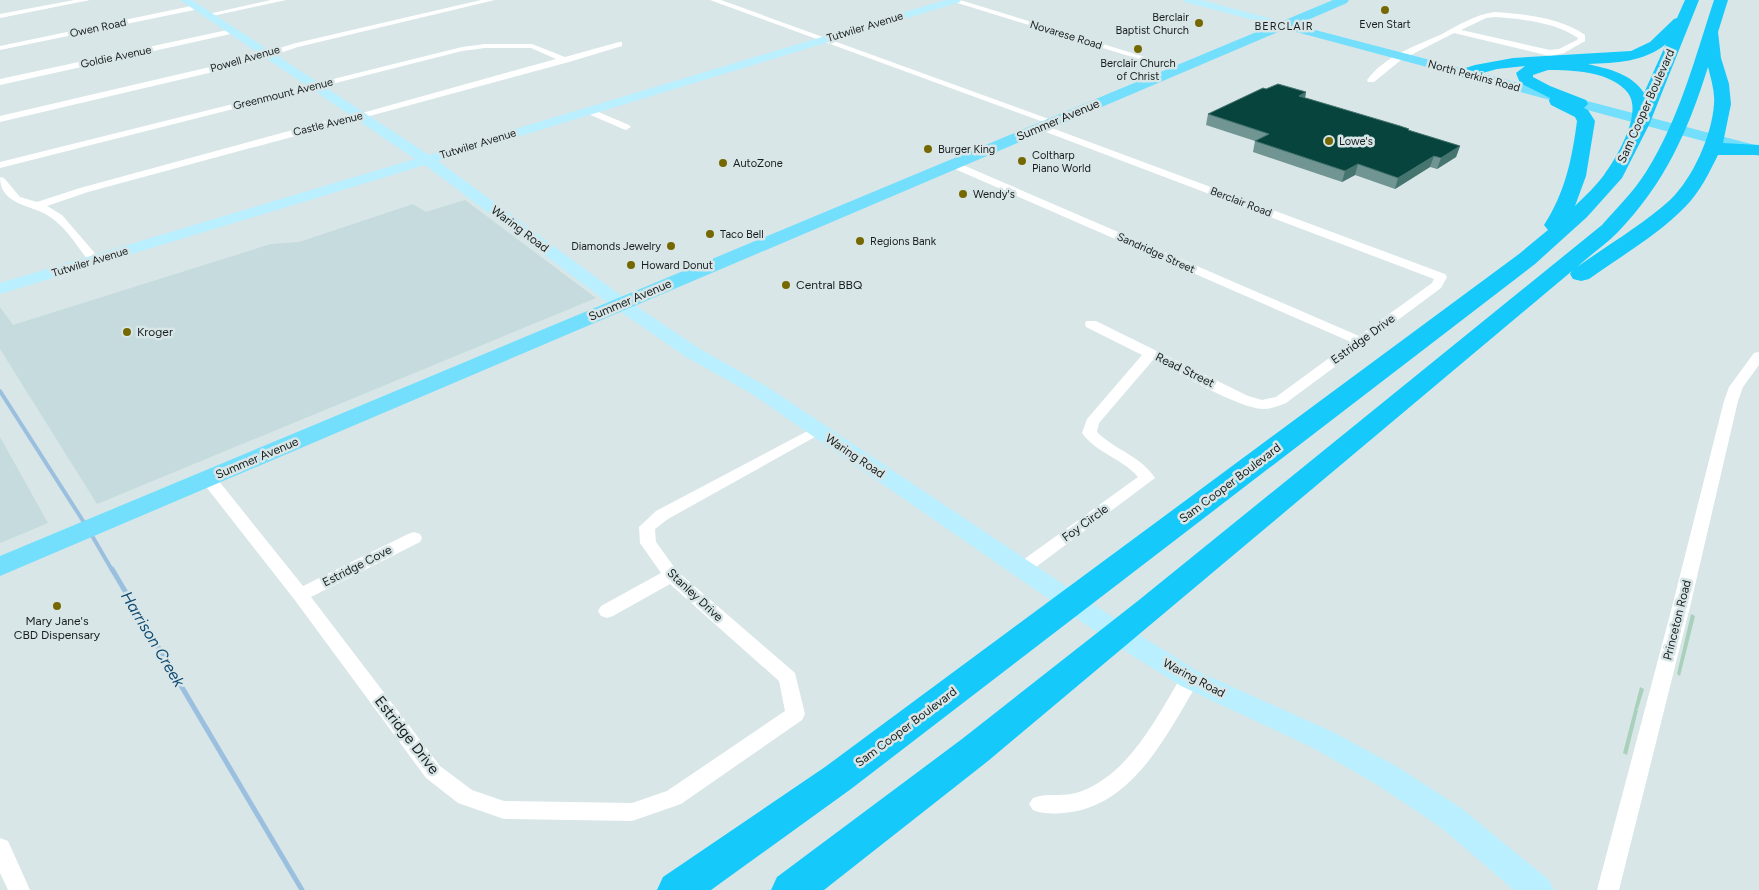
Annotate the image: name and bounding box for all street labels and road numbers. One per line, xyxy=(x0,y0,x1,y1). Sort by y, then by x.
street label: Tutwiler Avenue xyxy=(825,9,905,45)
street label: Owen Road xyxy=(69,16,127,40)
street label: Novarese Road xyxy=(1028,18,1104,52)
street label: Goldie Avenue xyxy=(79,43,153,71)
street label: Powell Avenue xyxy=(209,43,281,75)
street label: Sam Cooper Boulevard xyxy=(1615,47,1677,165)
street label: North Perkins Road xyxy=(1427,57,1521,95)
street label: Greenmount Avenue xyxy=(232,75,334,113)
street label: Summer Avenue xyxy=(1014,96,1102,144)
street label: Castle Avenue xyxy=(292,109,364,139)
street label: Tutwiler Avenue xyxy=(438,126,518,162)
street label: Berclair Road xyxy=(1208,184,1274,220)
street label: Waring Road xyxy=(489,203,551,255)
street label: Sandridge Street xyxy=(1115,230,1197,276)
street label: Tutwiler Avenue xyxy=(50,244,130,280)
street label: Summer Avenue xyxy=(586,276,674,324)
street label: Estridge Drive xyxy=(1328,311,1398,367)
street label: Read Street xyxy=(1153,350,1217,390)
street label: Waring Road xyxy=(823,431,887,481)
street label: Summer Avenue xyxy=(213,434,301,482)
street label: Sam Cooper Boulevard xyxy=(1177,440,1283,526)
street label: Foy Circle xyxy=(1059,501,1111,544)
street label: Estridge Cove xyxy=(320,542,394,589)
street label: Stanley Drive xyxy=(664,566,726,625)
street label: Princeton Road xyxy=(1660,578,1694,662)
street label: Waring Road xyxy=(1161,656,1227,700)
street label: Sam Cooper Boulevard xyxy=(853,684,959,770)
street label: Estridge Drive xyxy=(371,692,443,778)

